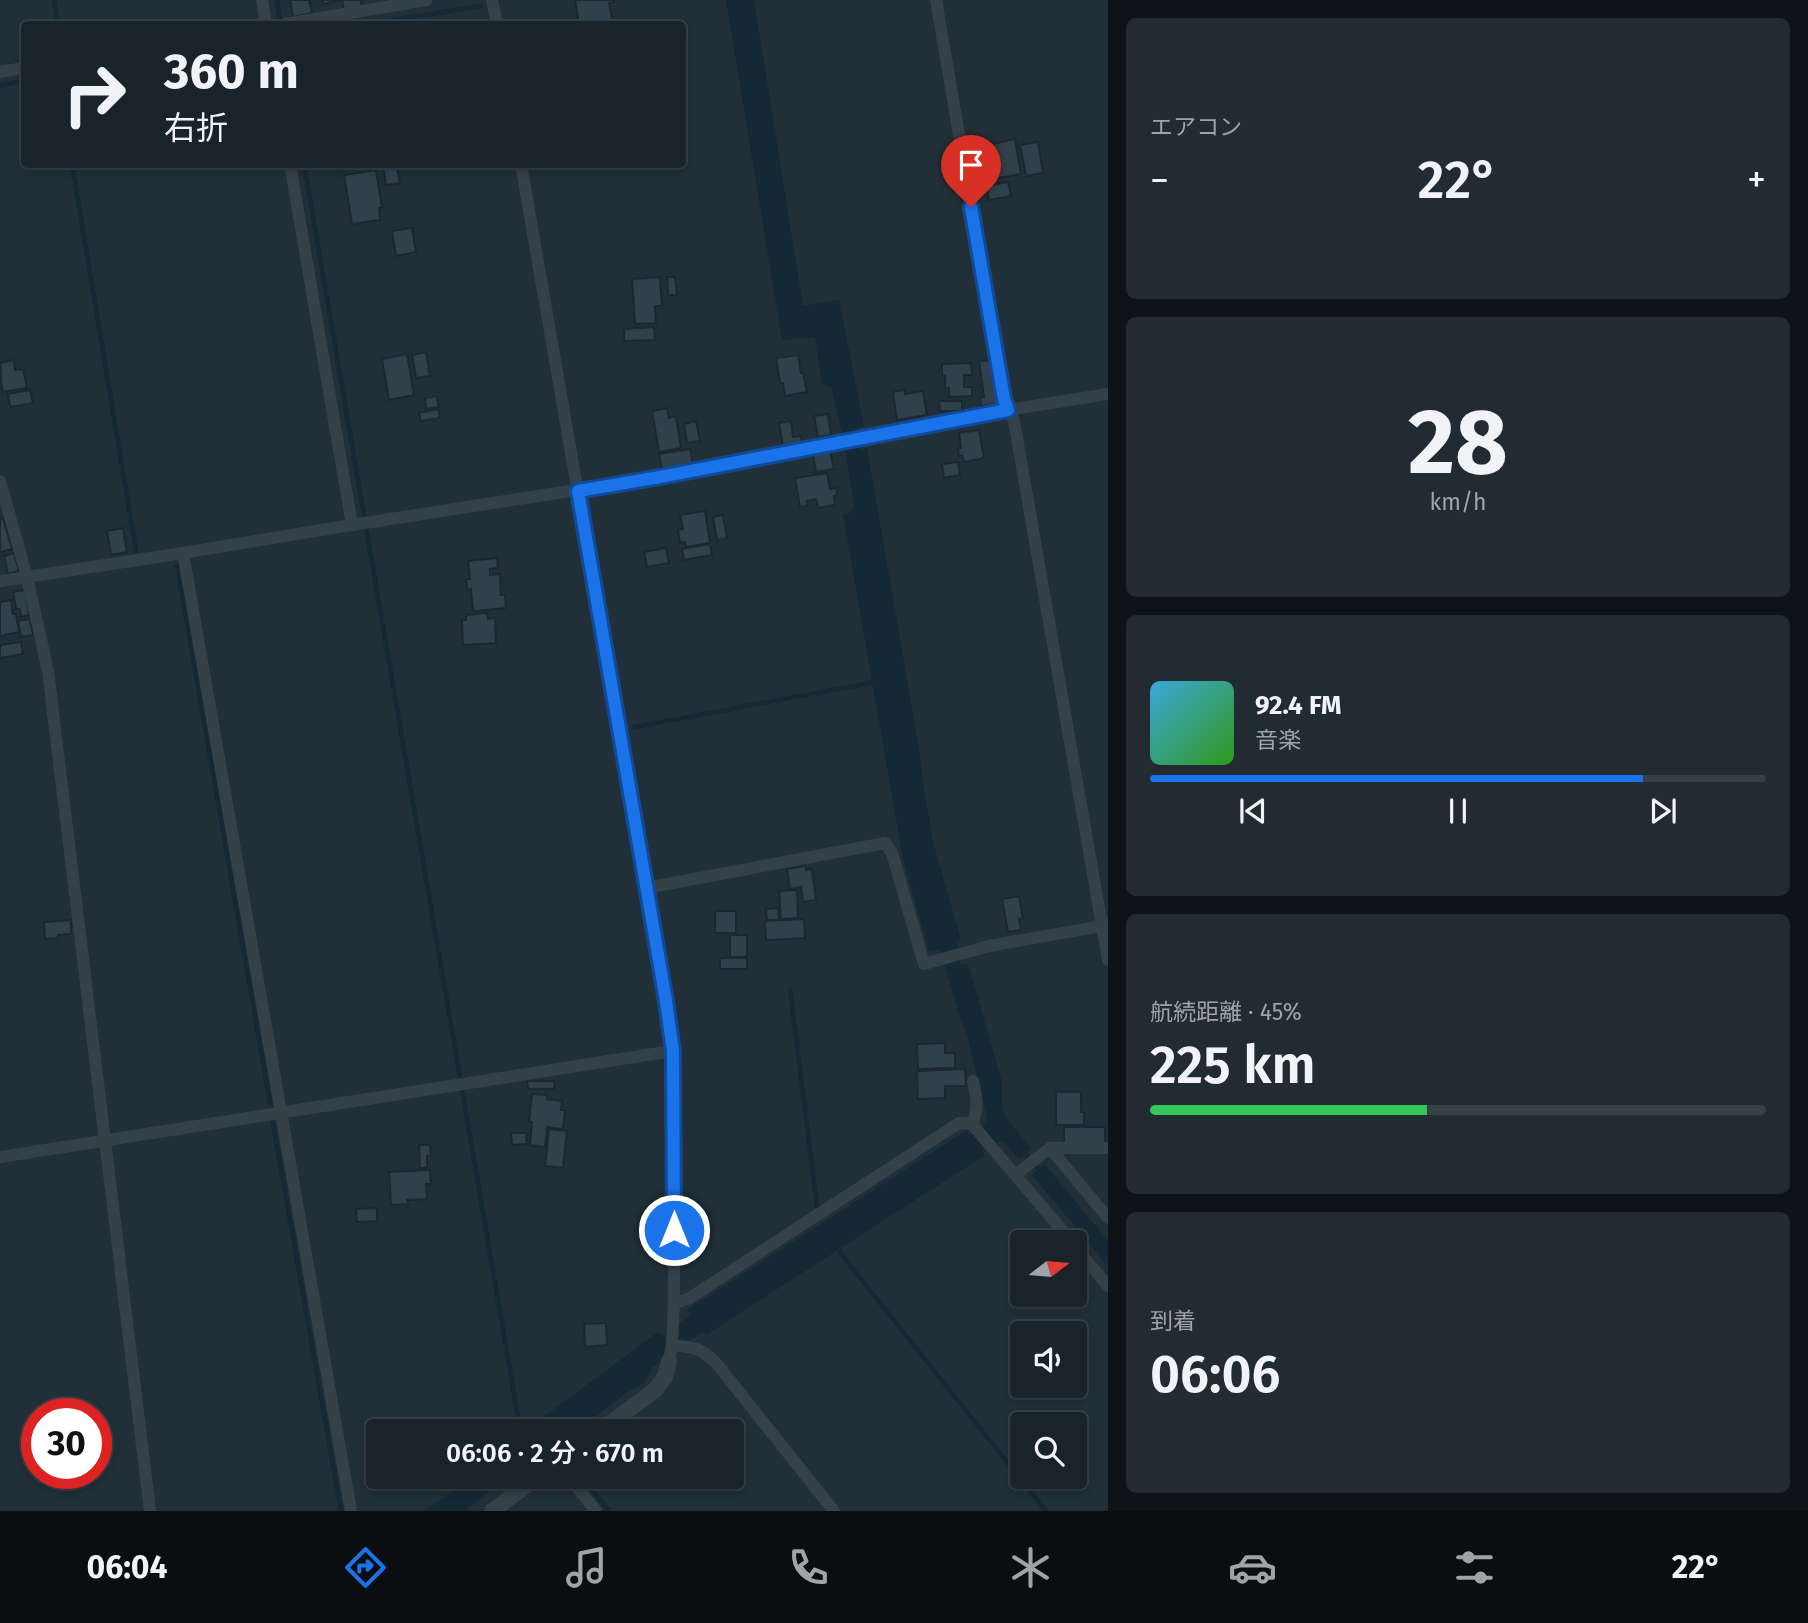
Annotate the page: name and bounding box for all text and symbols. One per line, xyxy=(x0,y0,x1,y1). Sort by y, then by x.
text: 360 m xyxy=(164,42,299,101)
icon: right xyxy=(49,49,140,140)
text: 右折 xyxy=(164,109,228,147)
text: エアコン xyxy=(1150,113,1242,141)
pin xyxy=(941,135,1001,207)
icon: arrive xyxy=(952,146,990,184)
text: 22° xyxy=(1418,149,1498,212)
text: − xyxy=(1150,157,1169,203)
text: + xyxy=(1747,157,1766,203)
text: 28 xyxy=(1408,388,1508,497)
text: km/h xyxy=(1430,488,1486,516)
text: 92.4 FM xyxy=(1255,690,1341,721)
text: 音楽 xyxy=(1255,726,1301,754)
icon: previous xyxy=(1234,792,1272,830)
icon: pause xyxy=(1439,792,1477,830)
icon: next xyxy=(1644,792,1682,830)
text: 航続距離 · 45% xyxy=(1150,998,1302,1026)
text: 225 km xyxy=(1150,1034,1316,1097)
position arrow xyxy=(637,1193,711,1267)
north arrow xyxy=(1010,1230,1087,1307)
map controls xyxy=(1010,1230,1087,1489)
text: 到着 xyxy=(1150,1307,1196,1335)
button: sound xyxy=(1010,1321,1087,1398)
text: 06:06 xyxy=(1150,1343,1281,1406)
speed limit sign: 30 xyxy=(21,1398,112,1489)
button: search xyxy=(1010,1412,1087,1489)
text: 06:06 · 2 分 · 670 m xyxy=(446,1438,664,1469)
icon: directions xyxy=(341,1543,390,1592)
icon: music xyxy=(562,1543,611,1592)
icon: phone xyxy=(784,1543,833,1592)
icon: climate xyxy=(1006,1543,1055,1592)
icon: car xyxy=(1228,1543,1277,1592)
icon: filters xyxy=(1450,1543,1499,1592)
text: 06:04 xyxy=(86,1548,168,1586)
text: 22° xyxy=(1672,1548,1721,1586)

